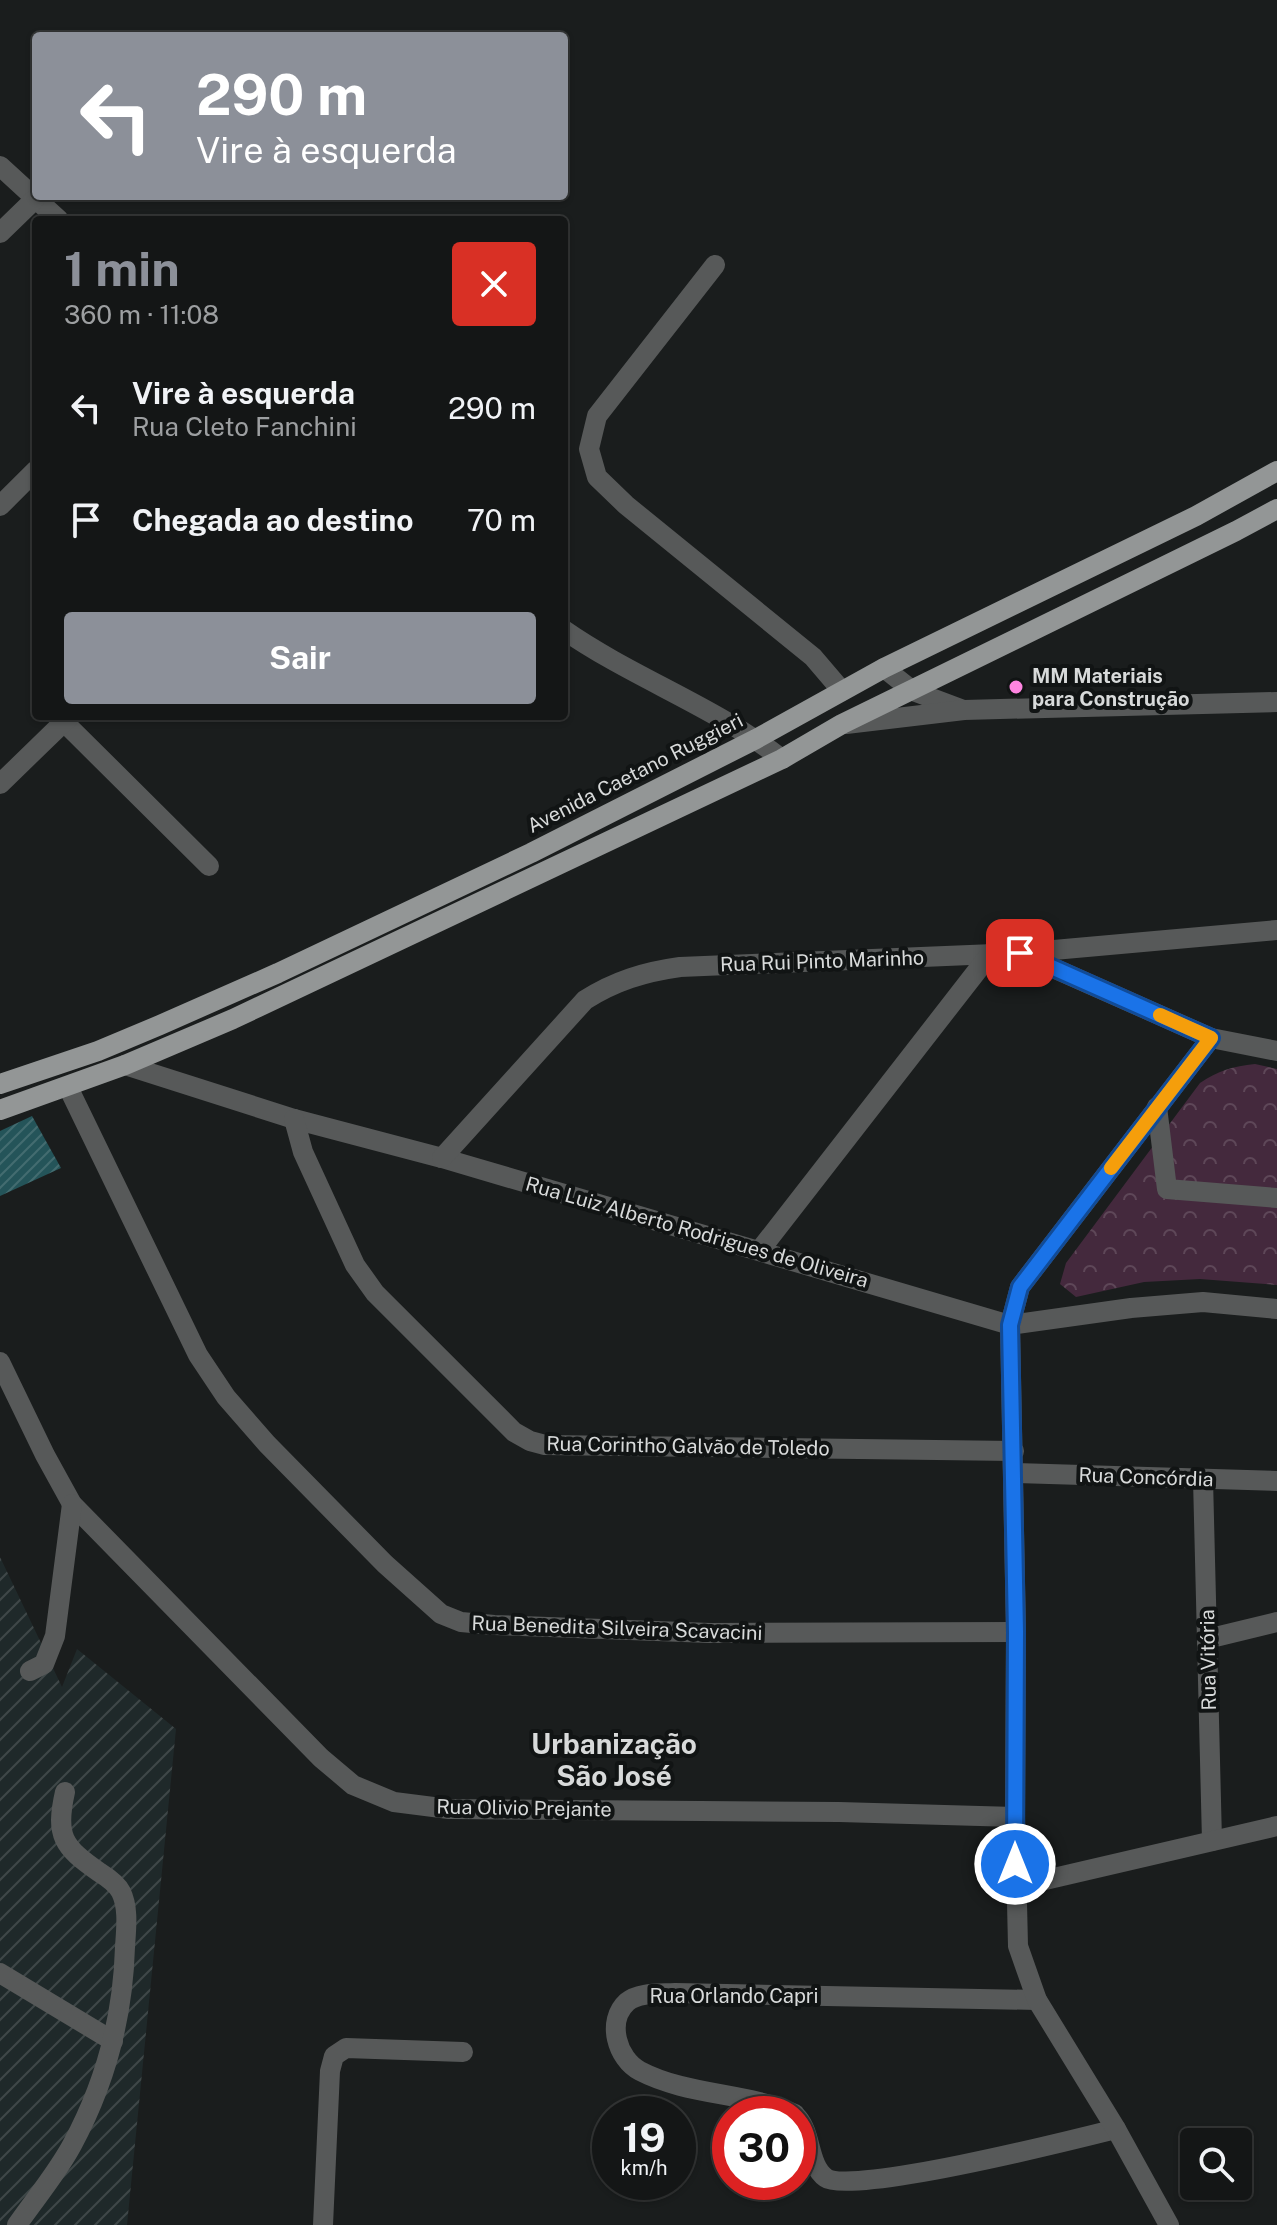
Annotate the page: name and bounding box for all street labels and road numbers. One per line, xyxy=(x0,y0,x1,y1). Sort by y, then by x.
street label: Avenida Caetano Ruggieri xyxy=(523,708,747,838)
street label: Rua Rui Pinto Marinho xyxy=(720,945,924,977)
street label: Rua Luiz Alberto Rodrigues de Oliveira xyxy=(523,1171,871,1293)
street label: Rua Corintho Galvão de Toledo xyxy=(546,1432,830,1460)
street label: Rua Concórdia xyxy=(1078,1463,1214,1491)
street label: Rua Vitória xyxy=(1195,1609,1221,1711)
street label: Rua Benedita Silveira Scavacini xyxy=(471,1611,763,1645)
street label: Rua Olivio Prejante xyxy=(436,1794,612,1822)
street label: Rua Orlando Capri xyxy=(649,1984,819,2008)

